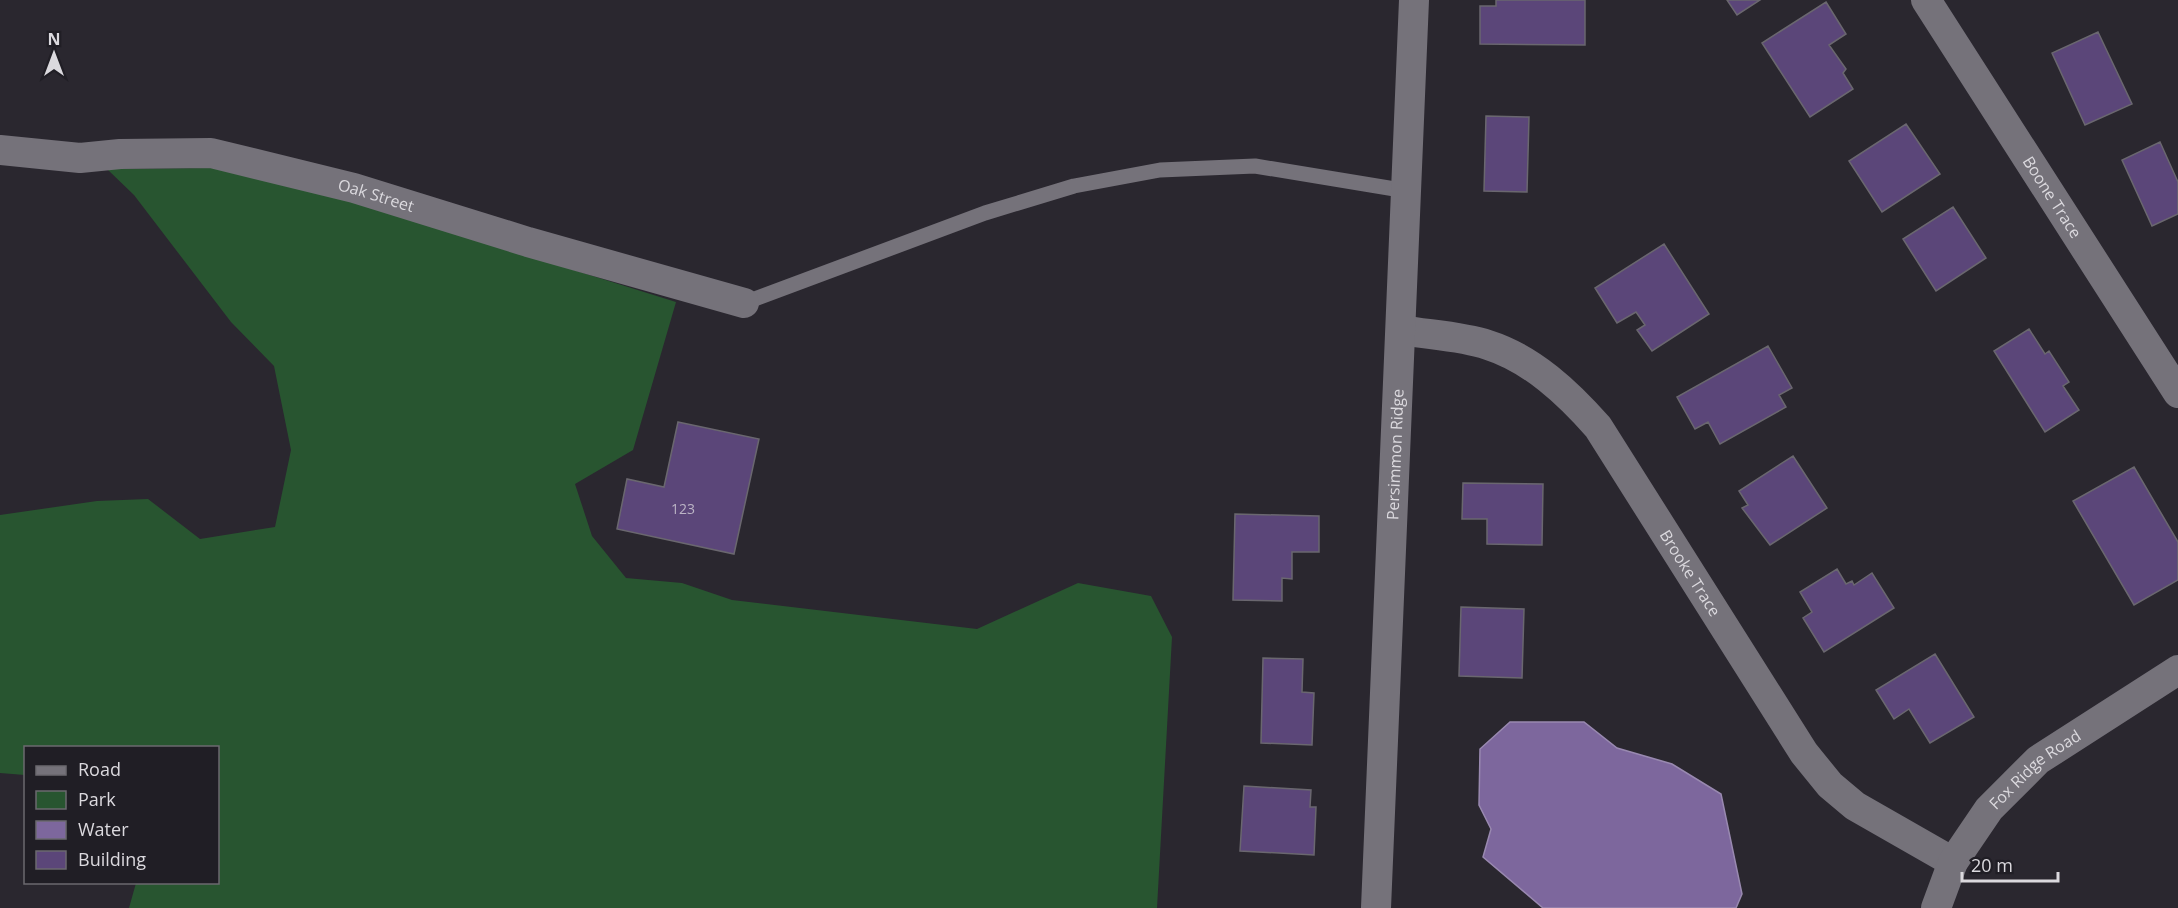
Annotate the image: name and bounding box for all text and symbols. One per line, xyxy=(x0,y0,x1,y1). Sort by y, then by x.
north arrow xyxy=(24,24,84,84)
text: N xyxy=(47,28,61,50)
street label: Boone Trace xyxy=(2018,152,2087,242)
street label: Oak Street xyxy=(336,173,417,217)
street label: Persimmon Ridge xyxy=(1381,388,1409,521)
house number: 123 xyxy=(671,499,695,518)
street label: Brooke Trace xyxy=(1655,525,1726,621)
street label: Fox Ridge Road xyxy=(1984,724,2085,814)
legend xyxy=(24,746,219,884)
text: Road xyxy=(78,757,121,781)
text: Park xyxy=(78,787,116,811)
text: Water xyxy=(78,817,129,841)
scale bar xyxy=(1962,845,2058,883)
text: Building xyxy=(78,847,146,871)
text: 20 m xyxy=(1971,853,2013,877)

